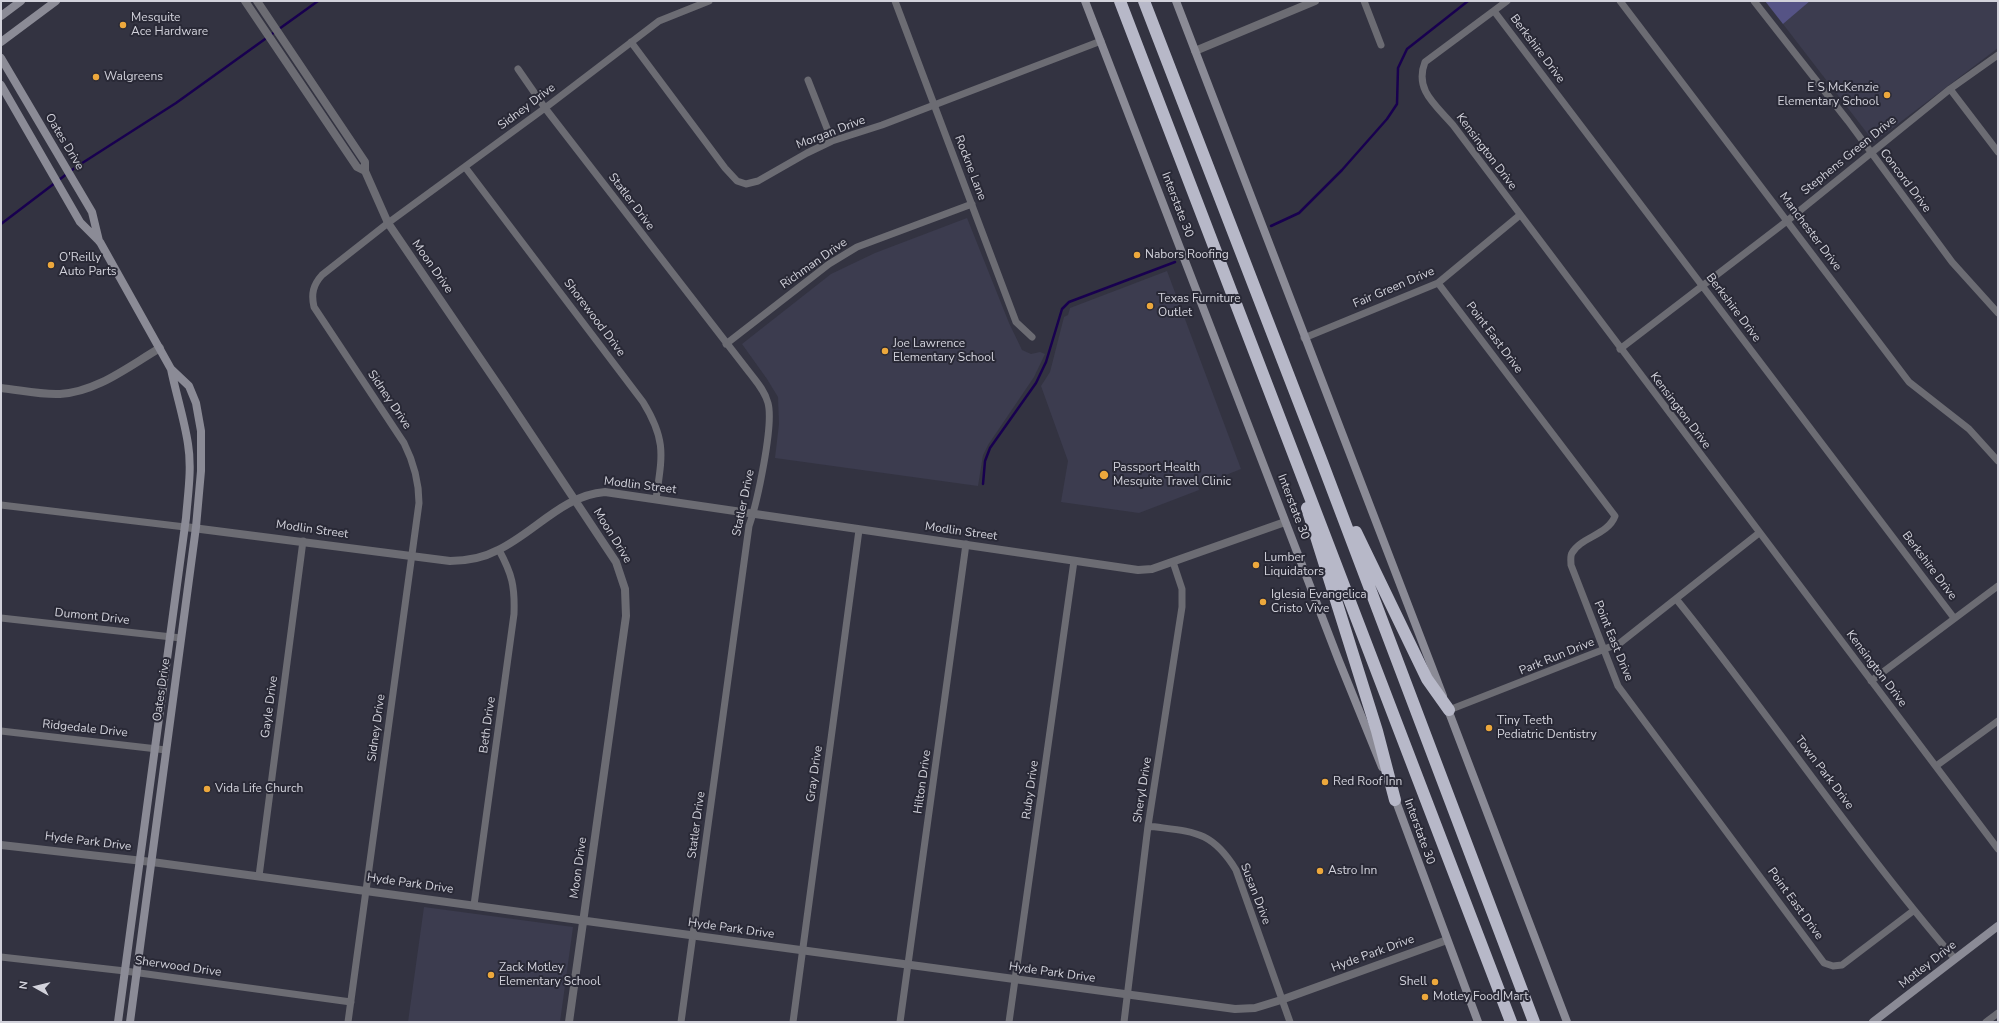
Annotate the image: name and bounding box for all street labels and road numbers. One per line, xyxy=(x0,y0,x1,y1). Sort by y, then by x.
street label: Berkshire Drive xyxy=(1507,12,1567,86)
street label: Sidney Drive xyxy=(496,81,558,133)
street label: Oates Drive xyxy=(42,111,86,173)
street label: Kensington Drive xyxy=(1453,111,1519,193)
street label: Morgan Drive xyxy=(794,113,868,153)
street label: Stephens Green Drive xyxy=(1799,113,1899,199)
street label: Rockne Lane xyxy=(951,133,989,203)
street label: Concord Drive xyxy=(1876,146,1934,216)
street label: Interstate 30 xyxy=(1158,170,1196,240)
street label: Statler Drive xyxy=(605,171,657,233)
street label: Manchester Drive xyxy=(1776,190,1844,274)
street label: Richman Drive xyxy=(778,236,850,292)
street label: Moon Drive xyxy=(408,237,456,297)
street label: Fair Green Drive xyxy=(1351,264,1437,312)
street label: Berkshire Drive xyxy=(1703,271,1763,345)
street label: Shorewood Drive xyxy=(560,276,628,360)
street label: Point East Drive xyxy=(1462,299,1526,377)
street label: Sidney Drive xyxy=(364,368,414,432)
street label: Kensington Drive xyxy=(1647,370,1713,452)
street label: Statler Drive xyxy=(730,468,758,538)
street label: Interstate 30 xyxy=(1274,472,1312,542)
street label: Modlin Street xyxy=(603,474,677,498)
street label: Moon Drive xyxy=(589,506,635,566)
street label: Modlin Street xyxy=(275,518,349,542)
street label: Modlin Street xyxy=(924,520,998,544)
street label: Berkshire Drive xyxy=(1899,529,1959,603)
street label: Point East Drive xyxy=(1590,599,1636,683)
street label: Dumont Drive xyxy=(54,606,130,628)
street label: Kensington Drive xyxy=(1843,628,1909,710)
street label: Park Run Drive xyxy=(1517,635,1597,679)
street label: Oates Drive xyxy=(150,658,174,722)
street label: Gayle Drive xyxy=(259,675,281,739)
street label: Sidney Drive xyxy=(365,693,389,763)
street label: Beth Drive xyxy=(477,696,499,754)
street label: Ridgedale Drive xyxy=(41,717,129,741)
street label: Town Park Drive xyxy=(1792,733,1856,813)
street label: Gray Drive xyxy=(804,745,826,803)
street label: Hilton Drive xyxy=(911,749,935,815)
street label: Sheryl Drive xyxy=(1131,756,1155,824)
street label: Ruby Drive xyxy=(1020,760,1042,820)
street label: Statler Drive xyxy=(685,790,709,860)
street label: Interstate 30 xyxy=(1400,797,1438,867)
street label: Hyde Park Drive xyxy=(44,830,132,854)
street label: Moon Drive xyxy=(568,836,590,900)
street label: Susan Drive xyxy=(1237,861,1273,927)
street label: Point East Drive xyxy=(1764,865,1826,943)
street label: Hyde Park Drive xyxy=(366,871,454,897)
street label: Hyde Park Drive xyxy=(687,916,775,942)
street label: Hyde Park Drive xyxy=(1330,932,1416,976)
street label: Motley Drive xyxy=(1897,938,1959,992)
street label: Sherwood Drive xyxy=(134,954,222,980)
street label: Hyde Park Drive xyxy=(1008,960,1096,986)

